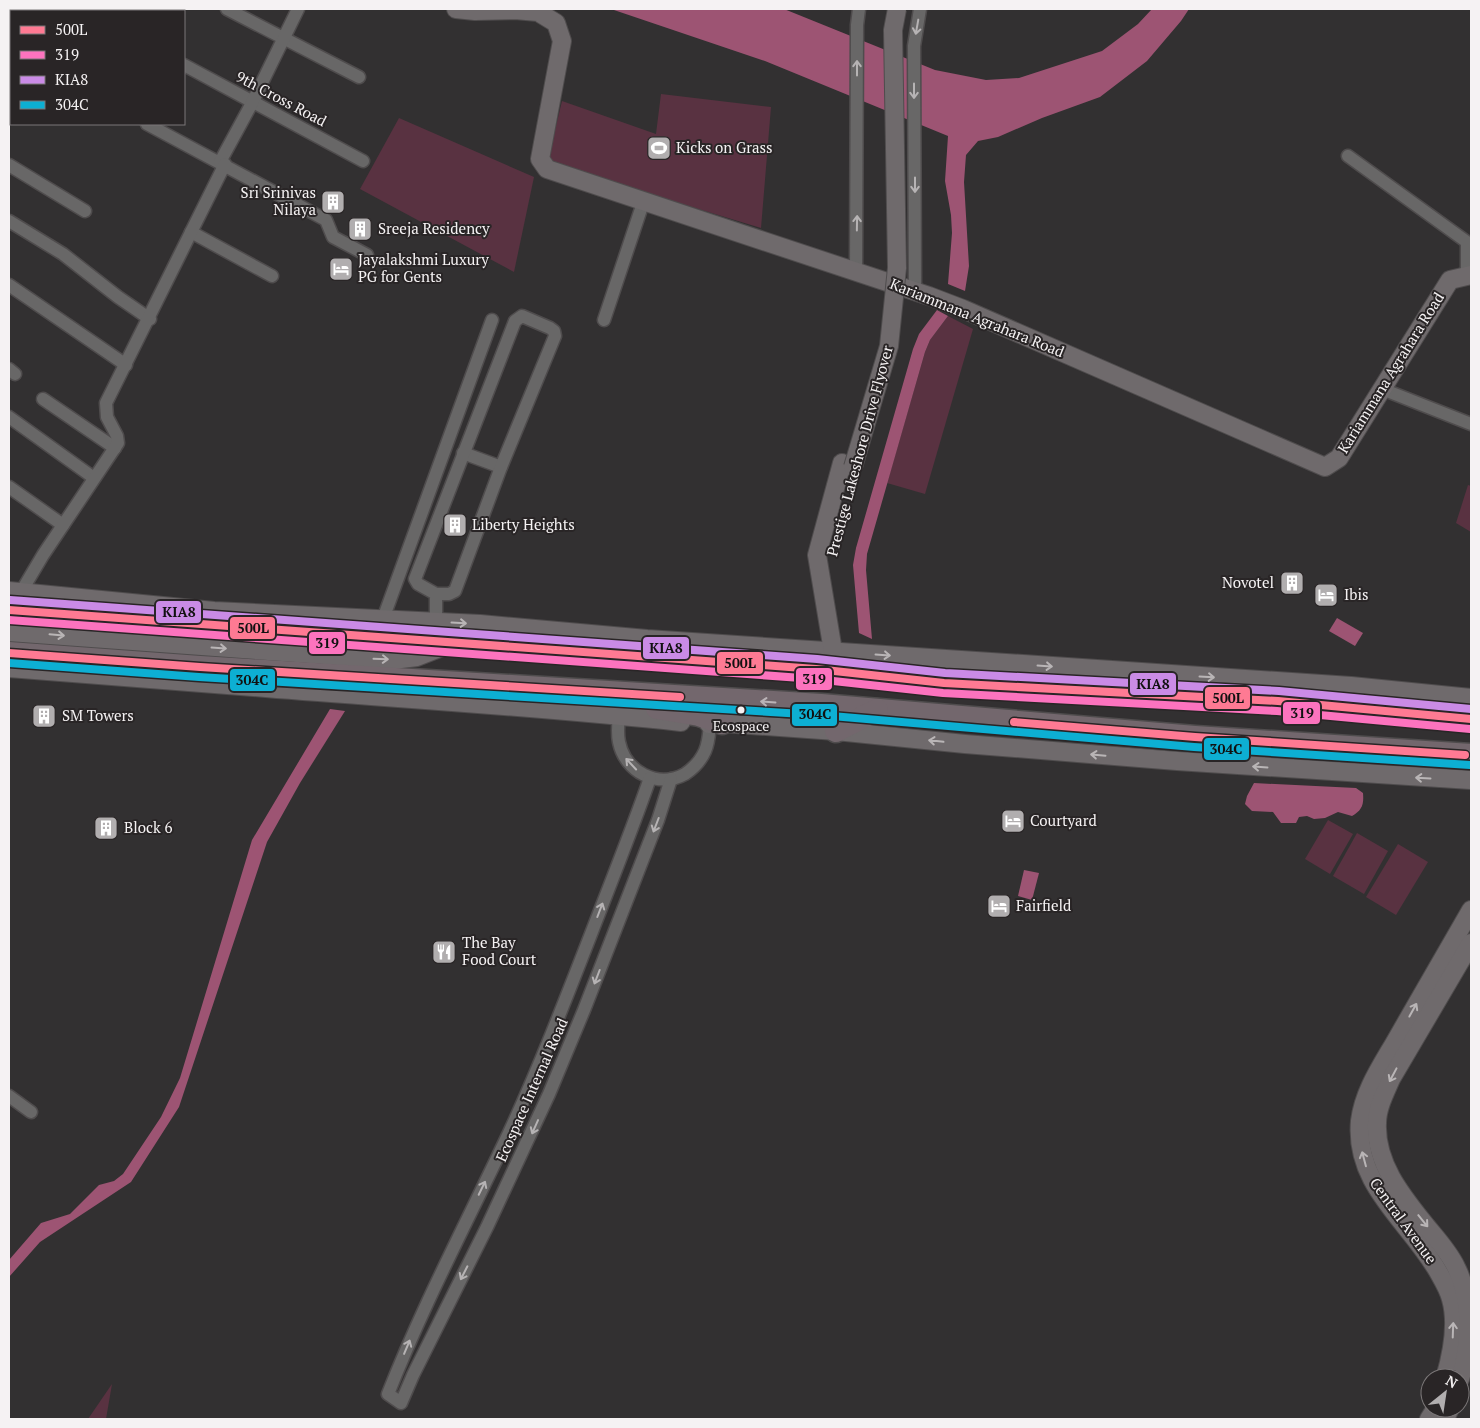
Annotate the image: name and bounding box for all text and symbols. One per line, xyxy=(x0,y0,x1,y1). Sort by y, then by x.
legend xyxy=(10,10,185,125)
text: 500L xyxy=(55,19,87,39)
one-way arrow xyxy=(912,19,922,35)
text: 319 xyxy=(55,44,79,64)
one-way arrow xyxy=(852,61,862,77)
street label: 9th Cross Road xyxy=(233,66,330,130)
text: KIA8 xyxy=(55,69,88,89)
one-way arrow xyxy=(909,82,919,99)
text: 304C xyxy=(55,94,89,114)
sports icon: Kicks on Grass xyxy=(646,135,672,161)
place label: Kicks on Grass xyxy=(676,137,773,157)
one-way arrow xyxy=(910,176,920,193)
place label: Sri Srinivas Nilaya xyxy=(241,182,316,219)
building icon: Sri Srinivas Nilaya xyxy=(320,189,346,215)
one-way arrow xyxy=(852,215,862,232)
building icon: Sreeja Residency xyxy=(347,216,373,242)
place label: Sreeja Residency xyxy=(378,218,490,238)
place label: Jayalakshmi Luxury PG for Gents xyxy=(358,249,489,286)
hotel icon: Jayalakshmi Luxury PG for Gents xyxy=(328,256,354,282)
street label: Kariammana Agrahara Road xyxy=(887,273,1067,361)
street label: Kariammana Agrahara Road xyxy=(1332,288,1448,457)
street label: Prestige Lakeshore Drive Flyover xyxy=(821,343,897,558)
building icon: Liberty Heights xyxy=(442,512,468,538)
place label: Liberty Heights xyxy=(472,514,575,534)
building icon: Novotel xyxy=(1279,570,1305,596)
place label: Novotel xyxy=(1222,572,1274,592)
hotel icon: Ibis xyxy=(1313,582,1339,608)
place label: Ibis xyxy=(1344,584,1368,604)
line badge: KIA8 xyxy=(155,600,202,624)
text: KIA8 xyxy=(162,602,196,621)
line badge: 500L xyxy=(229,616,276,640)
text: 500L xyxy=(237,618,269,637)
one-way arrow xyxy=(450,619,466,628)
one-way arrow xyxy=(49,631,65,640)
line badge: 319 xyxy=(308,631,346,655)
text: 319 xyxy=(315,633,339,652)
line badge: KIA8 xyxy=(642,636,690,660)
text: KIA8 xyxy=(649,638,683,657)
one-way arrow xyxy=(211,643,227,653)
one-way arrow xyxy=(874,650,890,659)
line badge: 500L xyxy=(716,651,764,675)
text: 500L xyxy=(724,653,756,672)
one-way arrow xyxy=(373,655,389,664)
one-way arrow xyxy=(1036,662,1052,671)
line badge: 319 xyxy=(795,667,833,691)
line badge: 304C xyxy=(229,668,276,692)
text: 319 xyxy=(802,669,826,688)
text: 304C xyxy=(236,670,268,689)
line badge: KIA8 xyxy=(1129,672,1177,696)
one-way arrow xyxy=(1198,672,1215,682)
text: KIA8 xyxy=(1136,674,1170,693)
line badge: 500L xyxy=(1204,686,1251,710)
text: 500L xyxy=(1212,688,1244,707)
one-way arrow xyxy=(761,698,777,707)
line badge: 319 xyxy=(1282,701,1321,725)
building icon: SM Towers xyxy=(31,703,57,729)
line badge: 304C xyxy=(791,703,838,727)
text: 319 xyxy=(1290,703,1314,722)
text: 304C xyxy=(799,704,831,723)
place label: SM Towers xyxy=(62,705,134,725)
marker: Ecospace xyxy=(736,705,746,715)
place label: Ecospace xyxy=(713,716,769,735)
one-way arrow xyxy=(929,736,945,746)
line badge: 304C xyxy=(1203,737,1250,761)
text: 304C xyxy=(1210,739,1242,758)
one-way arrow xyxy=(1091,750,1107,759)
one-way arrow xyxy=(625,758,637,770)
one-way arrow xyxy=(1253,762,1269,772)
one-way arrow xyxy=(1415,773,1431,782)
hotel icon: Courtyard xyxy=(1000,808,1026,834)
place label: Courtyard xyxy=(1030,810,1097,830)
building icon: Block 6 xyxy=(93,815,119,841)
place label: Block 6 xyxy=(124,817,172,837)
one-way arrow xyxy=(650,818,659,833)
hotel icon: Fairfield xyxy=(986,893,1012,919)
place label: Fairfield xyxy=(1016,895,1071,915)
one-way arrow xyxy=(596,903,606,918)
place label: The Bay Food Court xyxy=(462,932,537,969)
restaurant icon: The Bay Food Court xyxy=(431,939,457,965)
one-way arrow xyxy=(592,969,601,984)
one-way arrow xyxy=(1409,1003,1418,1018)
street label: Ecospace Internal Road xyxy=(490,1015,572,1165)
one-way arrow xyxy=(1388,1067,1397,1082)
one-way arrow xyxy=(529,1119,539,1134)
one-way arrow xyxy=(1359,1152,1368,1168)
street label: Central Avenue xyxy=(1366,1173,1442,1267)
one-way arrow xyxy=(477,1181,487,1196)
one-way arrow xyxy=(1417,1215,1428,1228)
one-way arrow xyxy=(459,1265,468,1280)
one-way arrow xyxy=(1449,1322,1458,1338)
one-way arrow xyxy=(403,1340,413,1355)
north arrow xyxy=(1420,1368,1470,1418)
text: N xyxy=(1442,1370,1461,1392)

